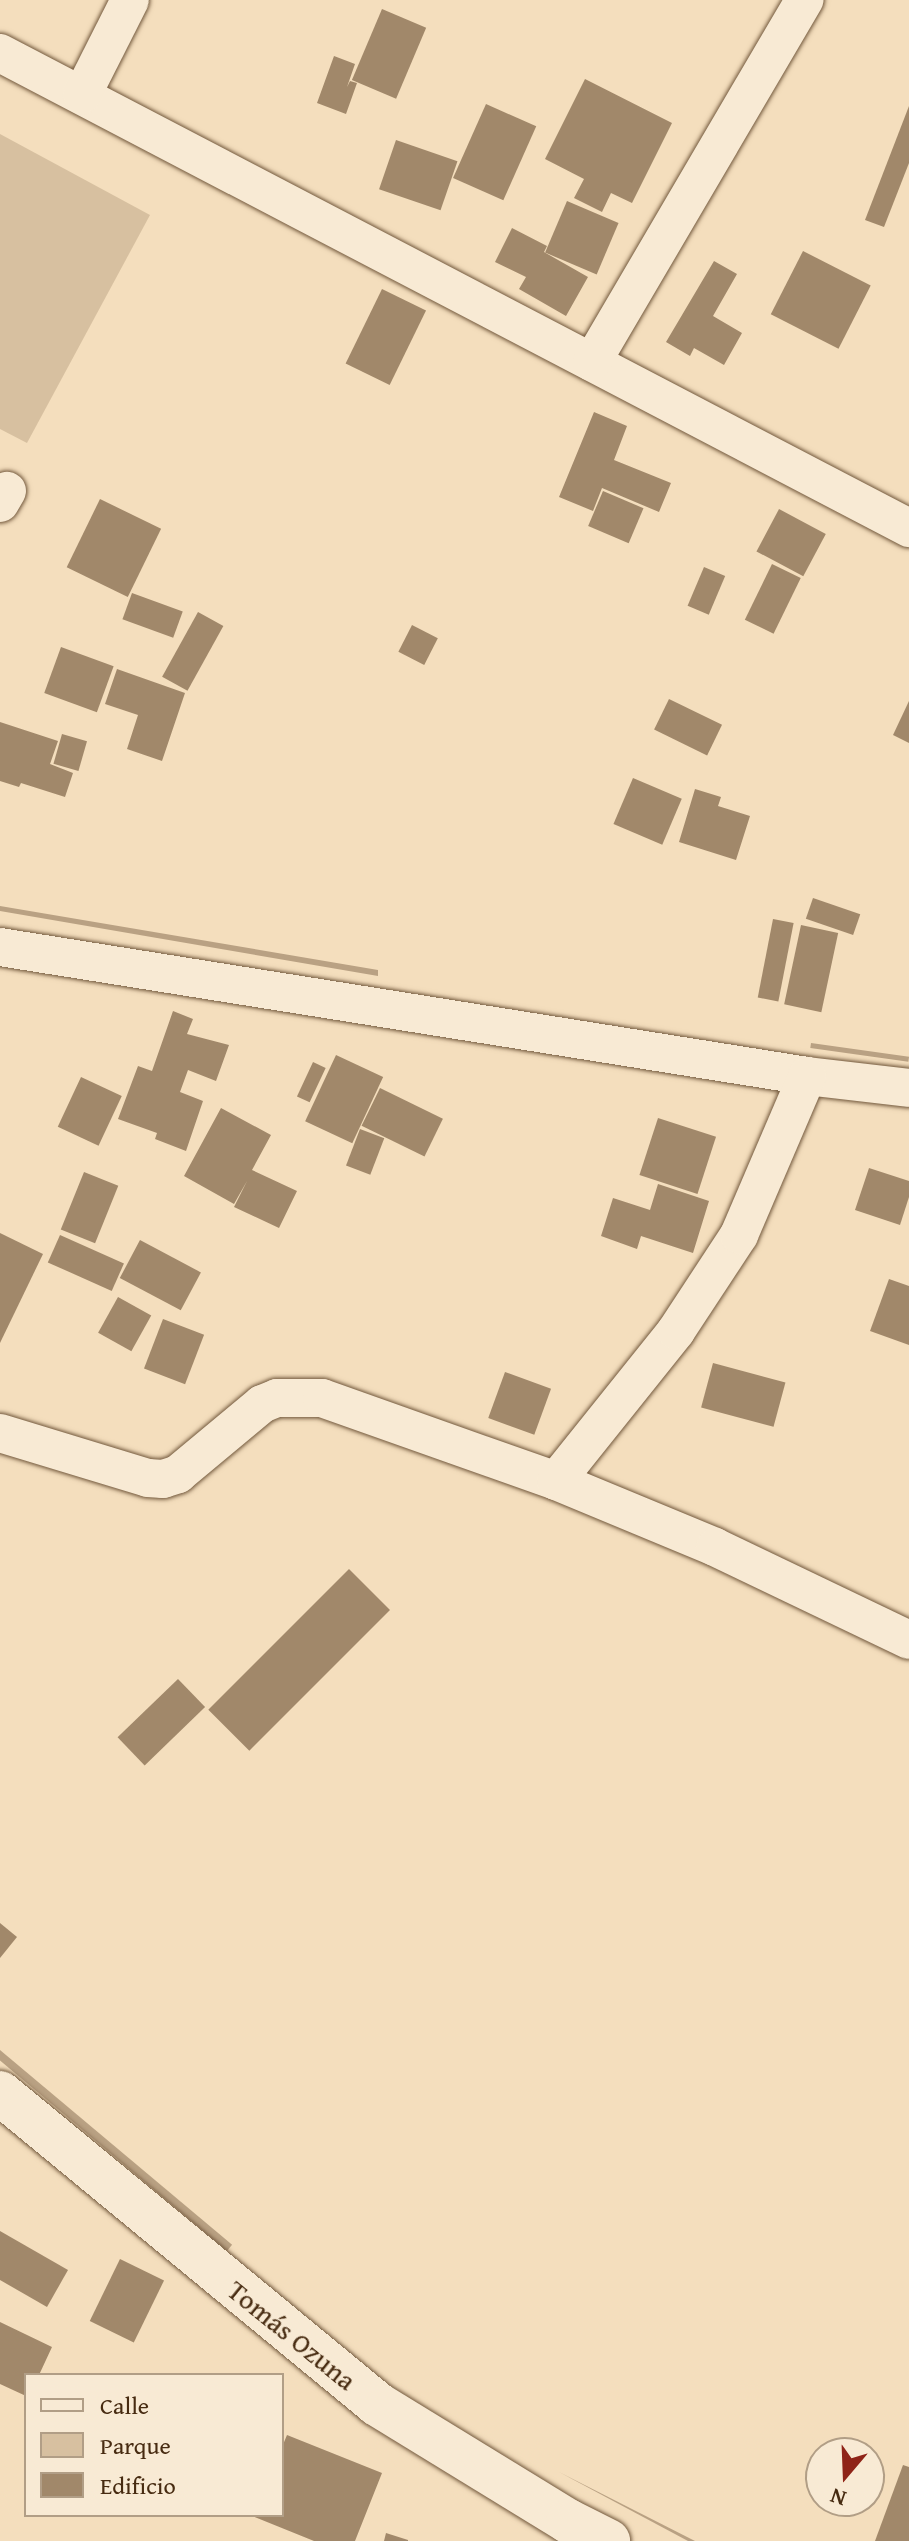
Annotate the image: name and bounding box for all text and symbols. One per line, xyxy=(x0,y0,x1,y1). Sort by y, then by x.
street label: Tomás Ozuna xyxy=(221,2273,363,2397)
legend xyxy=(24,2373,284,2517)
text: Calle xyxy=(100,2388,149,2423)
text: Parque xyxy=(100,2428,171,2463)
north arrow xyxy=(805,2437,885,2517)
text: Edificio xyxy=(100,2468,176,2503)
text: N xyxy=(826,2480,850,2515)

